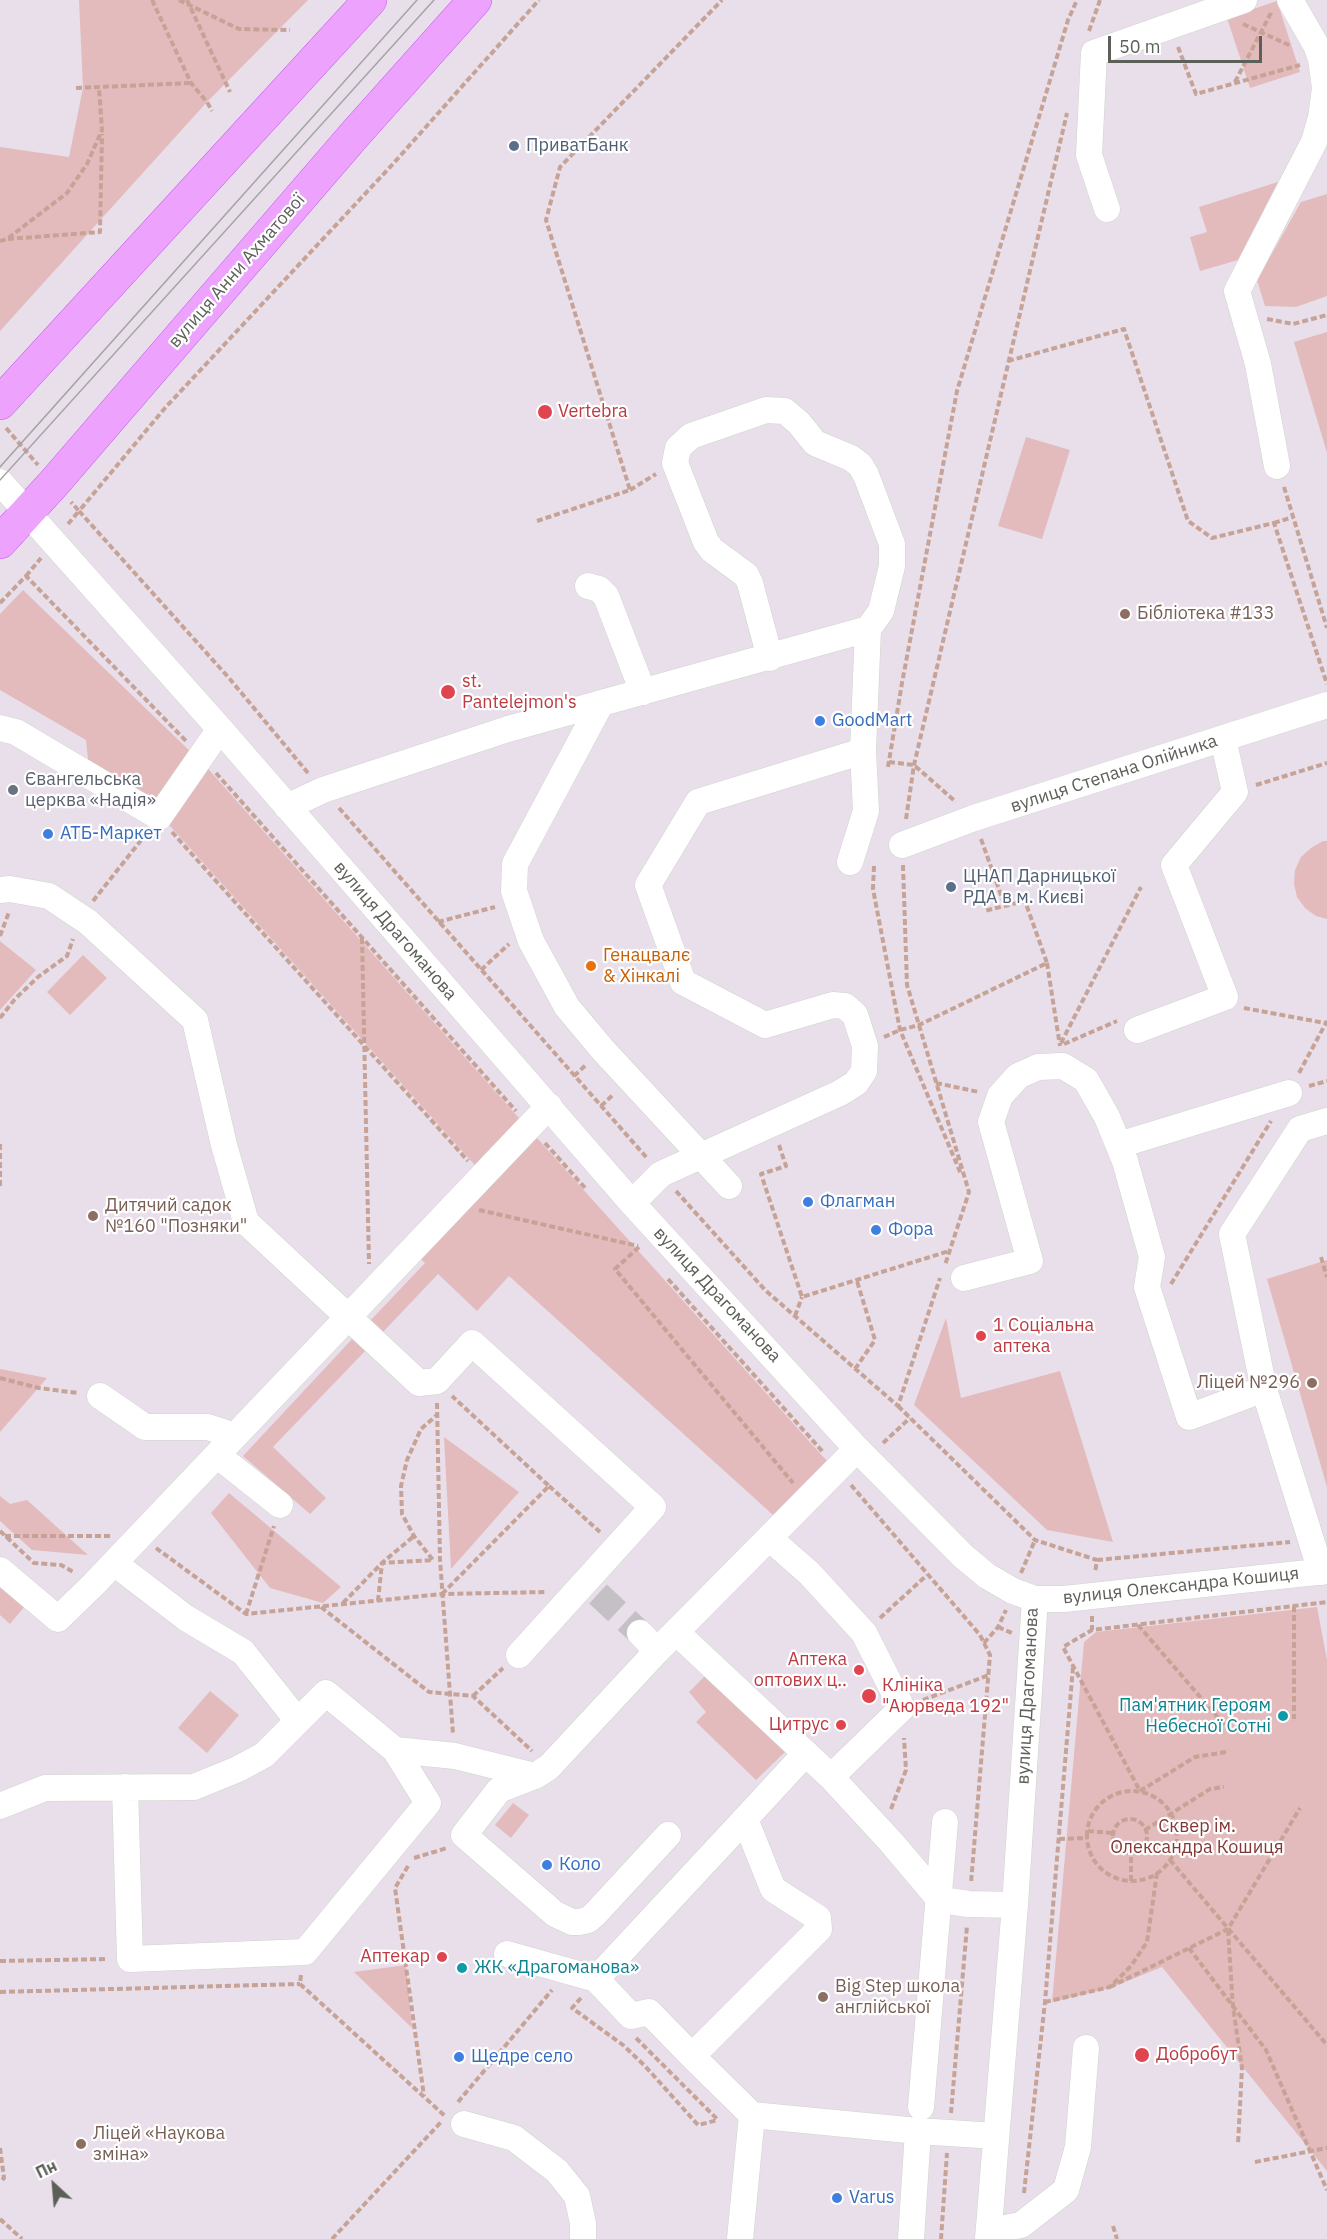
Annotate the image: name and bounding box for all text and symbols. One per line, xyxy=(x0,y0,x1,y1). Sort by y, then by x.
scale bar xyxy=(1111,24,1266,62)
text: 50 m xyxy=(1119,35,1161,58)
place label: ПриватБанк xyxy=(526,135,629,157)
marker: ПриватБанк xyxy=(507,139,521,153)
street label: вулиця Анни Ахматової xyxy=(164,190,310,352)
place label: Vertebra xyxy=(558,401,628,423)
marker: Vertebra xyxy=(536,403,554,421)
place label: Бібліотека #133 xyxy=(1137,603,1275,625)
marker: Бібліотека #133 xyxy=(1118,607,1132,621)
place label: st. Pantelejmon's xyxy=(462,671,577,714)
marker: st. Pantelejmon's xyxy=(439,683,457,701)
place label: GoodMart xyxy=(832,710,912,732)
marker: GoodMart xyxy=(813,714,827,728)
street label: вулиця Степана Олійника xyxy=(1008,730,1220,818)
place label: Євангельська церква «Надія» xyxy=(25,769,156,812)
marker: Євангельська церква «Надія» xyxy=(6,783,20,797)
place label: АТБ-Маркет xyxy=(60,823,162,845)
marker: АТБ-Маркет xyxy=(41,827,55,841)
street label: вулиця Драгоманова xyxy=(329,857,461,1005)
place label: ЦНАП Дарницької РДА в м. Києві xyxy=(963,866,1116,908)
marker: ЦНАП Дарницької РДА в м. Києві xyxy=(944,880,958,894)
place label: Генацвалє & Хінкалі xyxy=(603,945,690,988)
marker: Генацвалє & Хінкалі xyxy=(584,959,598,973)
place label: Флагман xyxy=(820,1191,895,1213)
place label: Дитячий садок №160 "Позняки" xyxy=(105,1195,247,1238)
marker: Флагман xyxy=(801,1195,815,1209)
marker: Дитячий садок №160 "Позняки" xyxy=(86,1209,100,1223)
place label: Фора xyxy=(888,1219,933,1241)
street label: вулиця Драгоманова xyxy=(649,1223,785,1367)
marker: Фора xyxy=(869,1223,883,1237)
place label: 1 Соціальна аптека xyxy=(993,1315,1094,1358)
marker: 1 Соціальна аптека xyxy=(974,1329,988,1343)
place label: Ліцей №296 xyxy=(1197,1372,1300,1394)
marker: Ліцей №296 xyxy=(1305,1376,1319,1390)
street label: вулиця Олександра Кошиця xyxy=(1062,1563,1300,1609)
street label: вулиця Драгоманова xyxy=(1013,1607,1043,1785)
place label: Аптека оптових ц‥ xyxy=(754,1649,847,1692)
marker: Аптека оптових ц‥ xyxy=(852,1663,866,1677)
place label: Клініка "Аюрведа 192" xyxy=(882,1675,1009,1718)
marker: Клініка "Аюрведа 192" xyxy=(860,1687,878,1705)
place label: Пам'ятник Героям Небесної Сотні xyxy=(1119,1695,1271,1738)
marker: Пам'ятник Героям Небесної Сотні xyxy=(1276,1709,1290,1723)
place label: Цитрус xyxy=(769,1714,829,1736)
marker: Цитрус xyxy=(834,1718,848,1732)
park label: Сквер ім. Олександра Кошиця xyxy=(1110,1816,1284,1858)
place label: Коло xyxy=(559,1854,601,1876)
marker: Коло xyxy=(540,1858,554,1872)
place label: Аптекар xyxy=(360,1946,430,1968)
marker: Аптекар xyxy=(435,1950,449,1964)
place label: ЖК «Драгоманова» xyxy=(474,1957,639,1979)
marker: ЖК «Драгоманова» xyxy=(455,1961,469,1975)
place label: Big Step школа англiйськоï xyxy=(835,1976,960,2018)
marker: Big Step школа англiйськоï xyxy=(816,1990,830,2004)
place label: Добробут xyxy=(1156,2044,1238,2066)
place label: Щедре село xyxy=(471,2046,573,2068)
marker: Добробут xyxy=(1133,2046,1151,2064)
marker: Щедре село xyxy=(452,2050,466,2064)
place label: Ліцей «Наукова зміна» xyxy=(93,2123,225,2166)
marker: Ліцей «Наукова зміна» xyxy=(74,2137,88,2151)
north arrow xyxy=(24,2155,84,2215)
text: Пн xyxy=(32,2155,60,2182)
place label: Varus xyxy=(849,2187,895,2209)
marker: Varus xyxy=(830,2191,844,2205)

